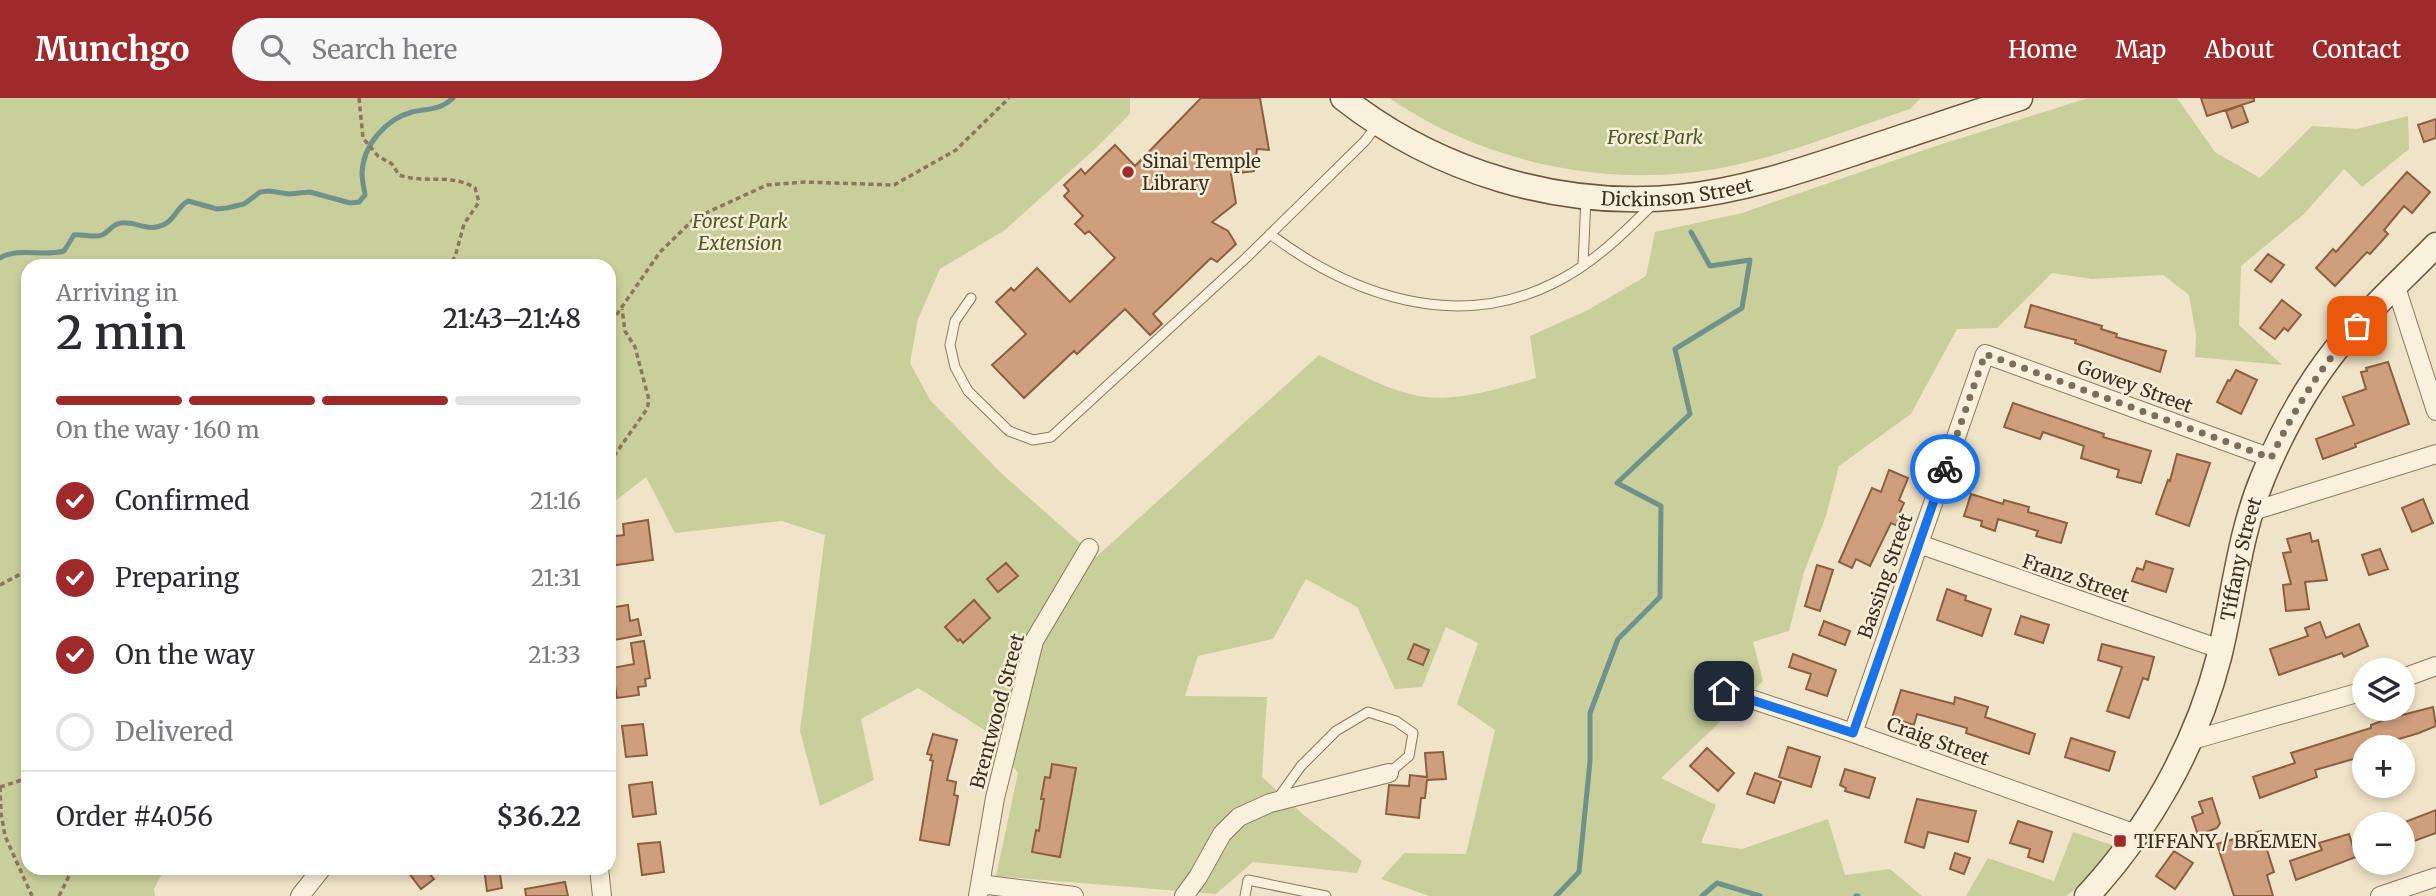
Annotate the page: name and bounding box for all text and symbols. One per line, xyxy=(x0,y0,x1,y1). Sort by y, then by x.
search box xyxy=(232,18,722,81)
text: Munchgo xyxy=(35,29,190,70)
icon: search xyxy=(256,30,294,68)
text: Search here xyxy=(312,33,457,66)
text: Home xyxy=(2008,34,2077,65)
text: Map xyxy=(2115,34,2166,65)
text: About xyxy=(2204,34,2274,65)
text: Contact xyxy=(2312,34,2401,65)
park label: Forest Park xyxy=(1606,125,1703,149)
place label: Sinai Temple Library xyxy=(1142,149,1261,195)
marker: Sinai Temple Library xyxy=(1120,164,1136,180)
street label: Dickinson Street xyxy=(1600,172,1756,211)
park label: Forest Park Extension xyxy=(691,209,788,255)
text: Arriving in xyxy=(56,278,178,307)
pin xyxy=(2327,296,2387,356)
text: 21:43–21:48 xyxy=(443,302,581,335)
text: 2 min xyxy=(56,304,186,362)
icon: bag xyxy=(2338,307,2376,345)
street label: Gowey Street xyxy=(2074,354,2197,418)
text: On the way · 160 m xyxy=(56,415,260,444)
courier xyxy=(1910,434,1980,504)
icon: bike xyxy=(1926,450,1964,488)
icon: check xyxy=(56,482,94,520)
text: Confirmed xyxy=(115,484,250,517)
text: 21:16 xyxy=(530,486,581,515)
street label: Tiffany Street xyxy=(2215,493,2267,623)
street label: Bassing Street xyxy=(1852,510,1918,642)
street label: Franz Street xyxy=(2019,549,2133,608)
icon: check xyxy=(56,559,94,597)
text: Preparing xyxy=(115,561,239,594)
text: 21:31 xyxy=(531,563,581,592)
street label: Brentwood Street xyxy=(965,630,1029,791)
icon: check xyxy=(56,636,94,674)
text: On the way xyxy=(115,638,255,671)
text: 21:33 xyxy=(528,640,581,669)
map controls xyxy=(2352,658,2415,875)
button: layers xyxy=(2352,658,2415,721)
pin xyxy=(1694,661,1754,721)
icon: home xyxy=(1705,672,1743,710)
street label: Craig Street xyxy=(1884,711,1993,771)
text: Delivered xyxy=(115,715,234,748)
button: + xyxy=(2352,735,2415,798)
text: Order #4056 xyxy=(56,800,213,833)
text: $36.22 xyxy=(496,800,581,833)
button: − xyxy=(2352,812,2415,875)
place label: TIFFANY / BREMEN xyxy=(2134,829,2318,853)
marker: TIFFANY / BREMEN xyxy=(2112,833,2128,849)

